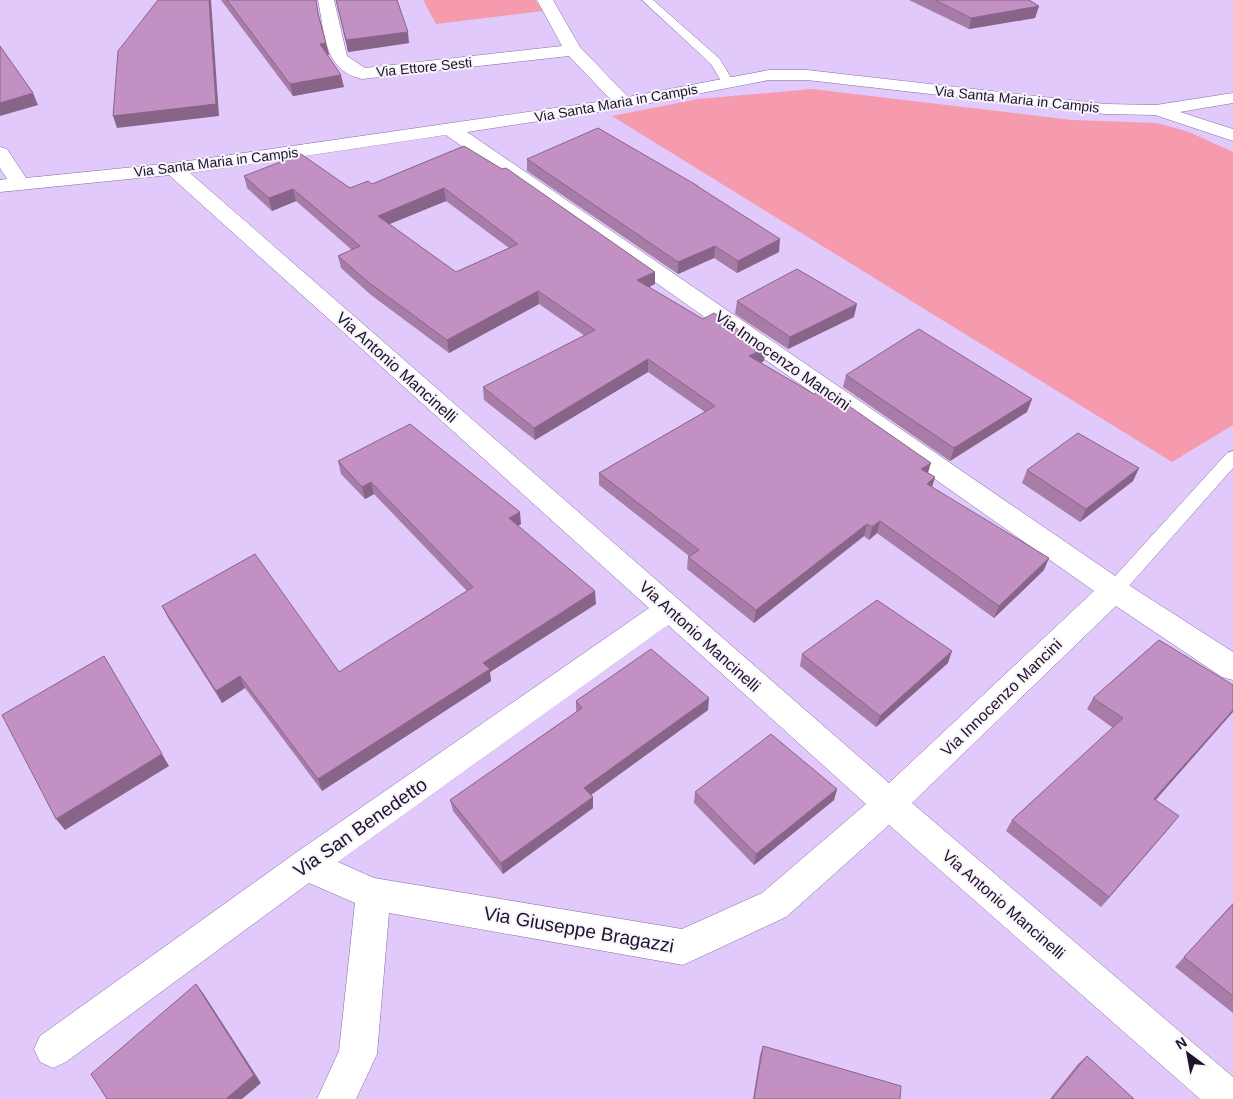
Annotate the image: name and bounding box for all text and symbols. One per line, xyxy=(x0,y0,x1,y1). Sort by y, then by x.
street label: Via Ettore Sesti xyxy=(375,54,473,80)
street label: Via Santa Maria in Campis xyxy=(533,81,699,125)
street label: Via Santa Maria in Campis xyxy=(934,82,1100,116)
street label: Via Santa Maria in Campis xyxy=(133,144,299,180)
street label: Via Innocenzo Mancini xyxy=(712,307,853,413)
street label: Via Antonio Mancinelli xyxy=(333,309,460,426)
street label: Via Antonio Mancinelli xyxy=(636,578,763,695)
street label: Via Innocenzo Mancini xyxy=(938,635,1065,759)
street label: Via San Benedetto xyxy=(290,773,431,881)
street label: Via Antonio Mancinelli xyxy=(939,847,1068,962)
street label: Via Giuseppe Bragazzi xyxy=(482,902,676,957)
north arrow xyxy=(1163,1029,1213,1079)
text: N xyxy=(1173,1034,1190,1052)

